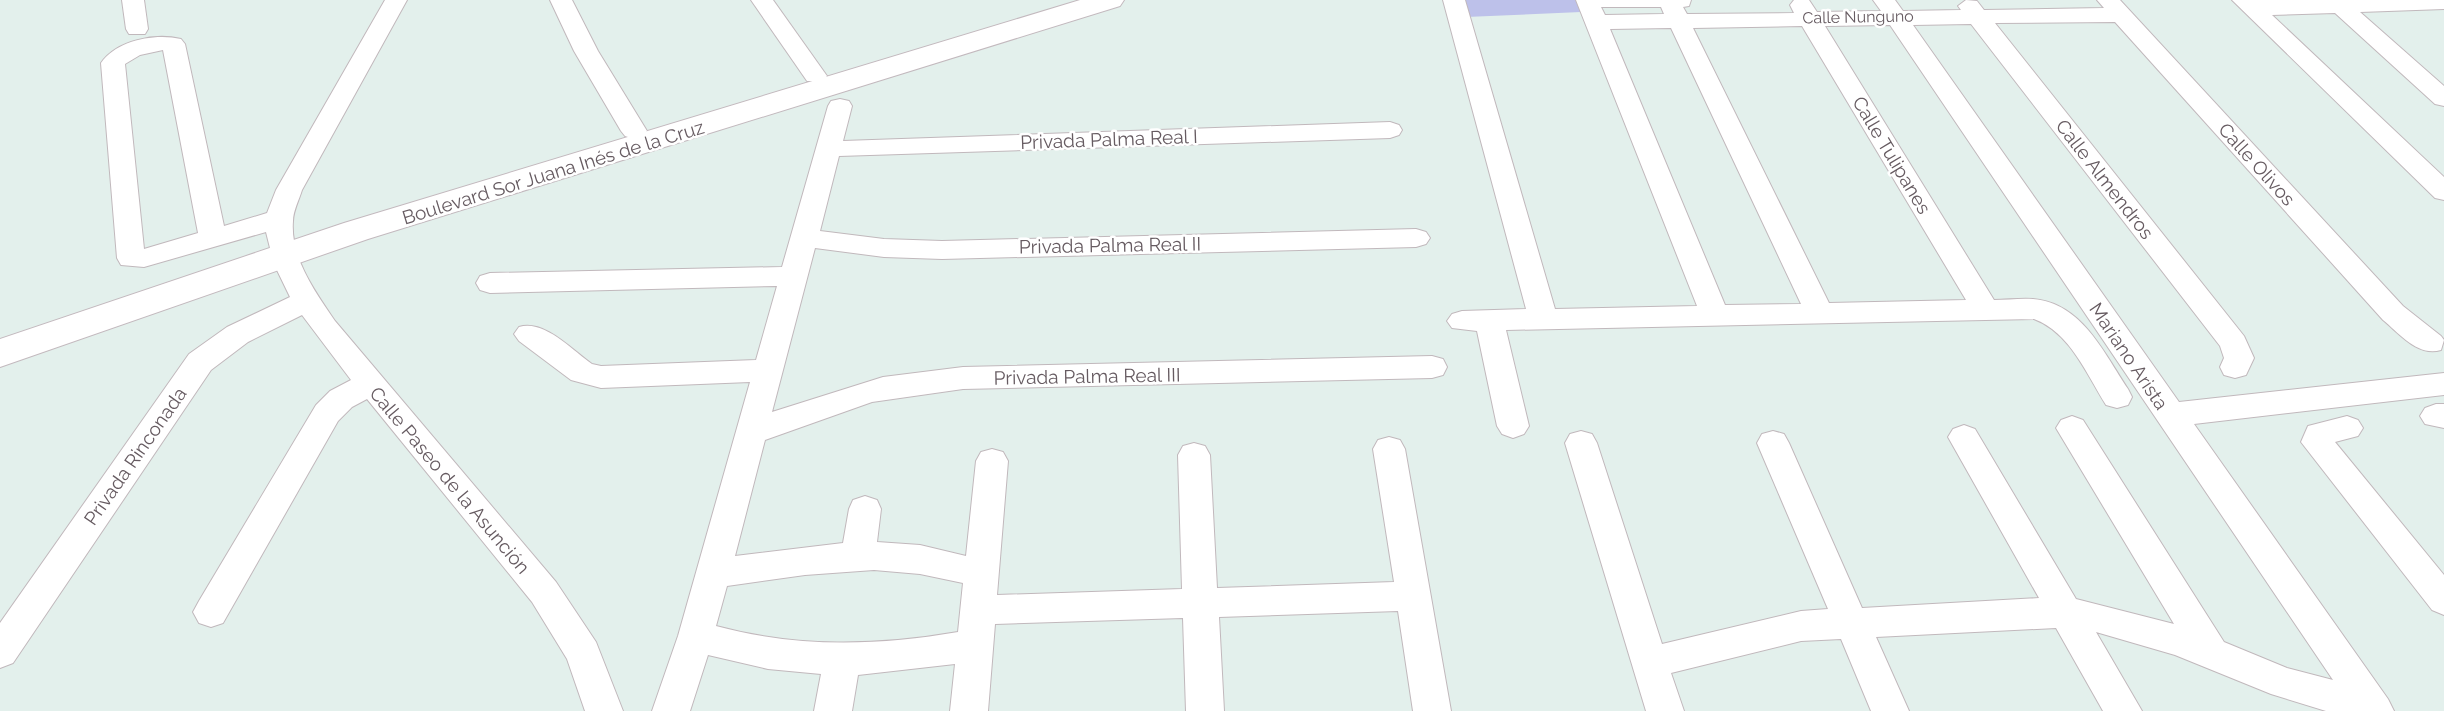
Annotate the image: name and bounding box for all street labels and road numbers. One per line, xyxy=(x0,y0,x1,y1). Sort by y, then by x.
street label: Calle Nunguno xyxy=(1802,7,1914,27)
street label: Calle Tulipanes xyxy=(1848,92,1936,218)
street label: Calle Almendros xyxy=(2052,115,2158,243)
street label: Boulevard Sor Juana Inés de la Cruz xyxy=(399,116,707,228)
street label: Calle Olivos xyxy=(2214,118,2300,210)
street label: Privada Palma Real I xyxy=(1020,125,1198,153)
street label: Privada Palma Real II xyxy=(1019,232,1201,258)
street label: Mariano Arista xyxy=(2085,298,2173,414)
street label: Privada Palma Real III xyxy=(993,363,1181,389)
street label: Calle Paseo de la Asunción xyxy=(365,382,535,578)
street label: Privada Rinconada xyxy=(79,383,191,529)

